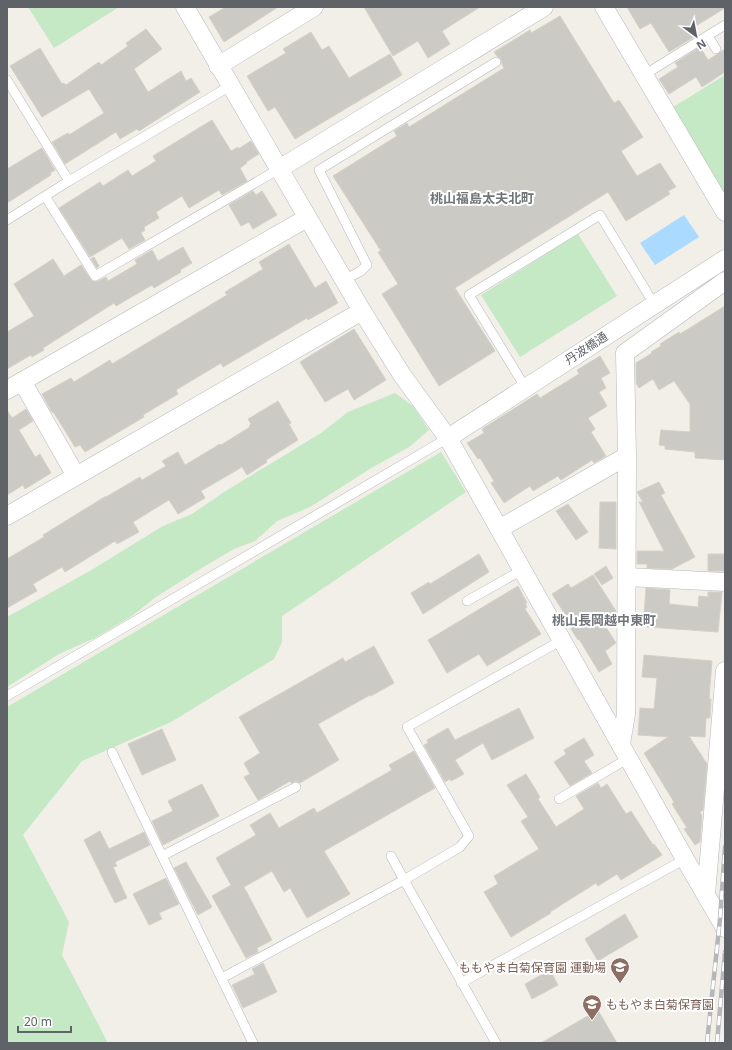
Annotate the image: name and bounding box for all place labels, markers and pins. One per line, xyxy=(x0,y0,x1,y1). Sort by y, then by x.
school or university icon: ももやま白菊保育園 運動場 xyxy=(609,956,631,984)
place label: ももやま白菊保育園 運動場 xyxy=(459,959,606,976)
school or university icon: ももやま白菊保育園 xyxy=(581,993,603,1021)
place label: ももやま白菊保育園 xyxy=(606,996,714,1013)

